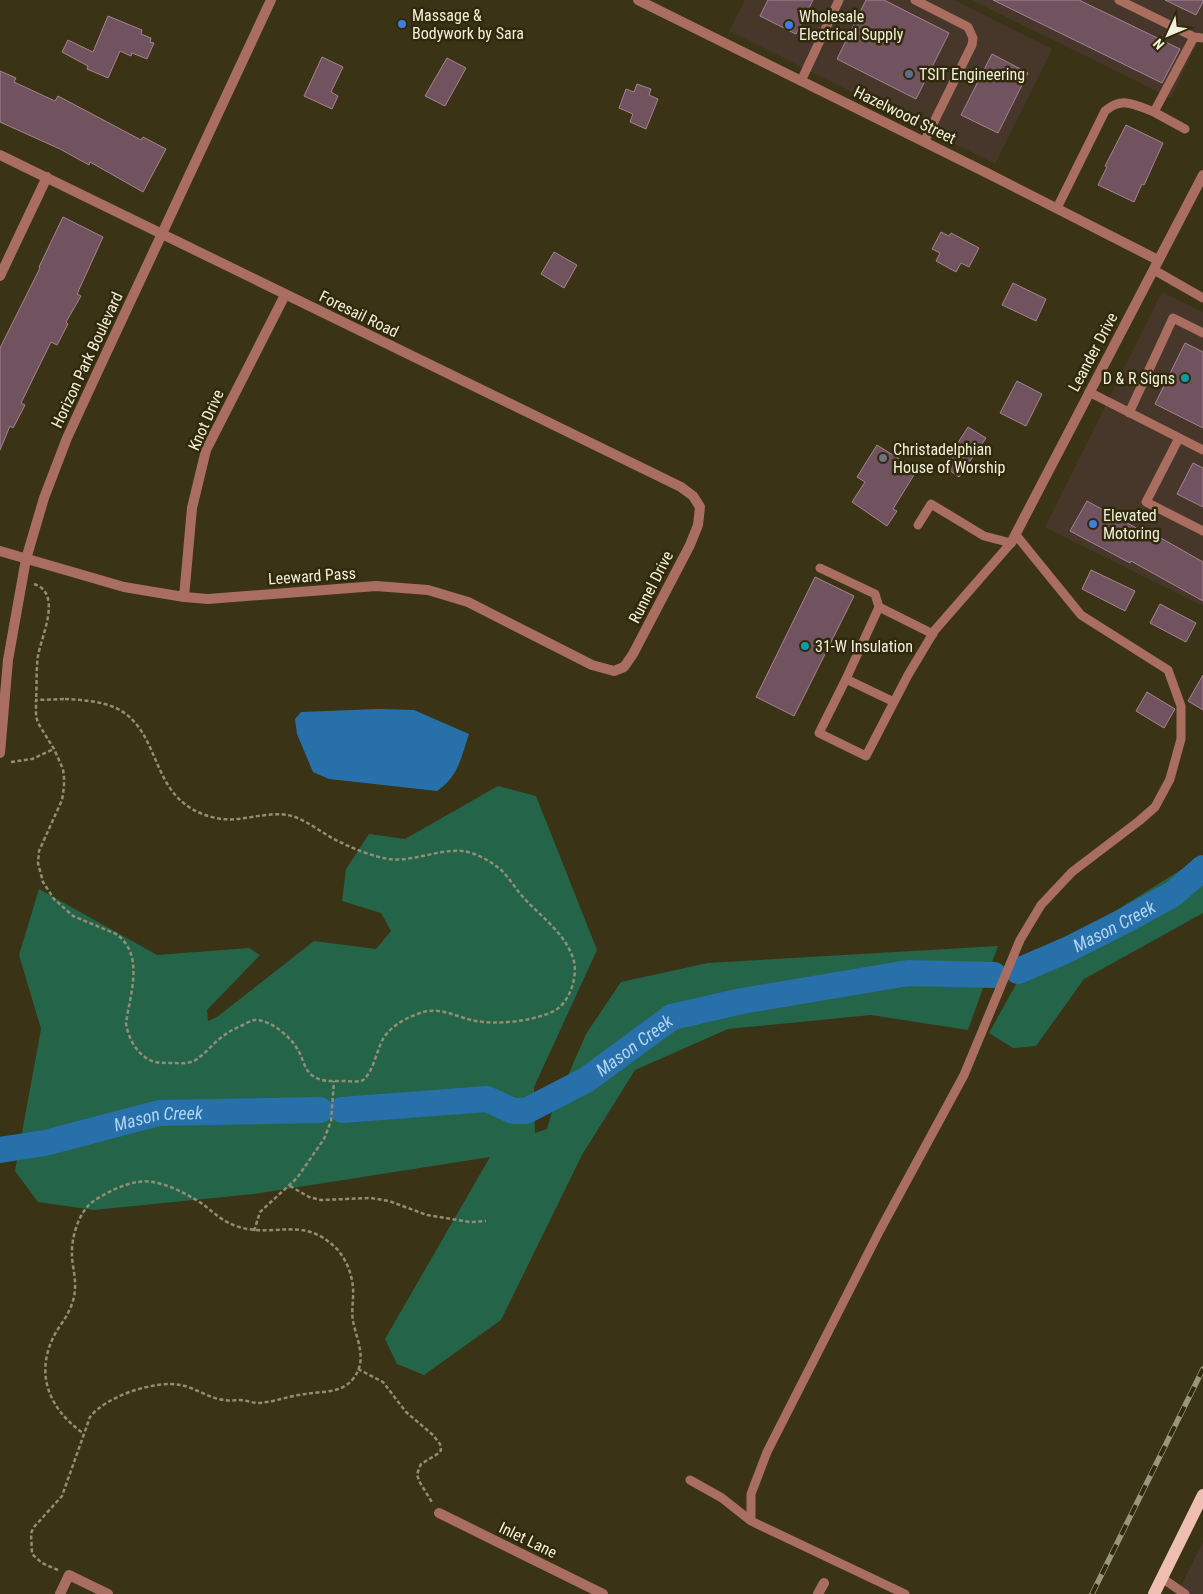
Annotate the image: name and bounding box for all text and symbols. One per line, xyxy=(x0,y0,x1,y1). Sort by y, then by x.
place label: Massage & Bodywork by Sara xyxy=(412,6,524,43)
place label: Wholesale Electrical Supply xyxy=(799,7,904,44)
north arrow xyxy=(1143,10,1193,60)
marker: Massage & Bodywork by Sara xyxy=(396,18,408,30)
marker: Wholesale Electrical Supply xyxy=(783,19,795,31)
text: N xyxy=(1150,35,1167,53)
place label: TSIT Engineering xyxy=(919,65,1025,84)
marker: TSIT Engineering xyxy=(903,68,915,80)
street label: Hazelwood Street xyxy=(851,82,959,148)
street label: Foresail Road xyxy=(316,287,402,341)
street label: Horizon Park Boulevard xyxy=(47,289,127,431)
street label: Leander Drive xyxy=(1064,309,1122,395)
place label: D & R Signs xyxy=(1103,369,1175,388)
marker: D & R Signs xyxy=(1179,372,1191,384)
street label: Knot Drive xyxy=(184,387,228,453)
place label: Christadelphian House of Worship xyxy=(893,440,1005,477)
marker: Christadelphian House of Worship xyxy=(877,452,889,464)
place label: Elevated Motoring xyxy=(1103,506,1160,543)
marker: Elevated Motoring xyxy=(1087,518,1099,530)
street label: Runnel Drive xyxy=(625,548,677,626)
street label: Leeward Pass xyxy=(267,563,357,589)
place label: 31-W Insulation xyxy=(815,637,913,656)
marker: 31-W Insulation xyxy=(799,640,811,652)
water label: Mason Creek xyxy=(1069,895,1160,956)
water label: Mason Creek xyxy=(591,1009,677,1080)
water label: Mason Creek xyxy=(111,1102,204,1135)
street label: Inlet Lane xyxy=(496,1518,560,1562)

